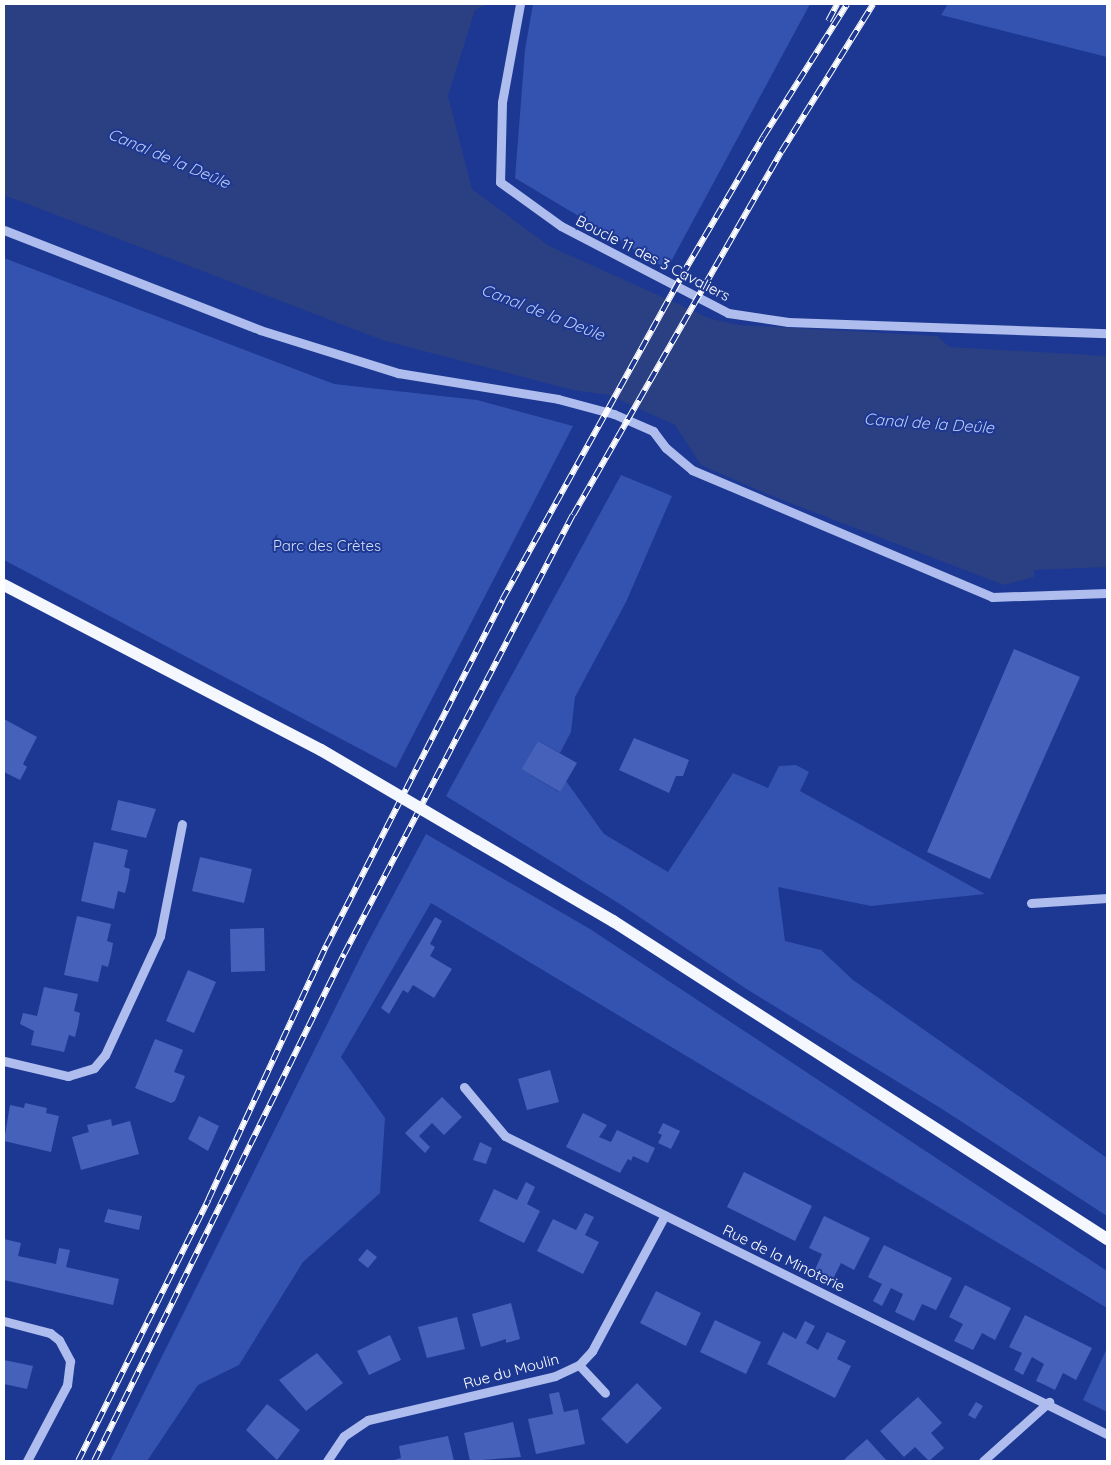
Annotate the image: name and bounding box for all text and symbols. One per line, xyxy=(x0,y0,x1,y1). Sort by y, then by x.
water label: Canal de la Deûle xyxy=(105,124,233,192)
street label: Boucle 11 des 3 Cavaliers xyxy=(573,211,733,305)
water label: Canal de la Deûle xyxy=(479,280,607,344)
water label: Canal de la Deûle xyxy=(863,409,995,437)
park label: Parc des Crètes xyxy=(273,537,381,555)
street label: Rue de la Minoterie xyxy=(720,1221,848,1295)
street label: Rue du Moulin xyxy=(461,1350,561,1392)

